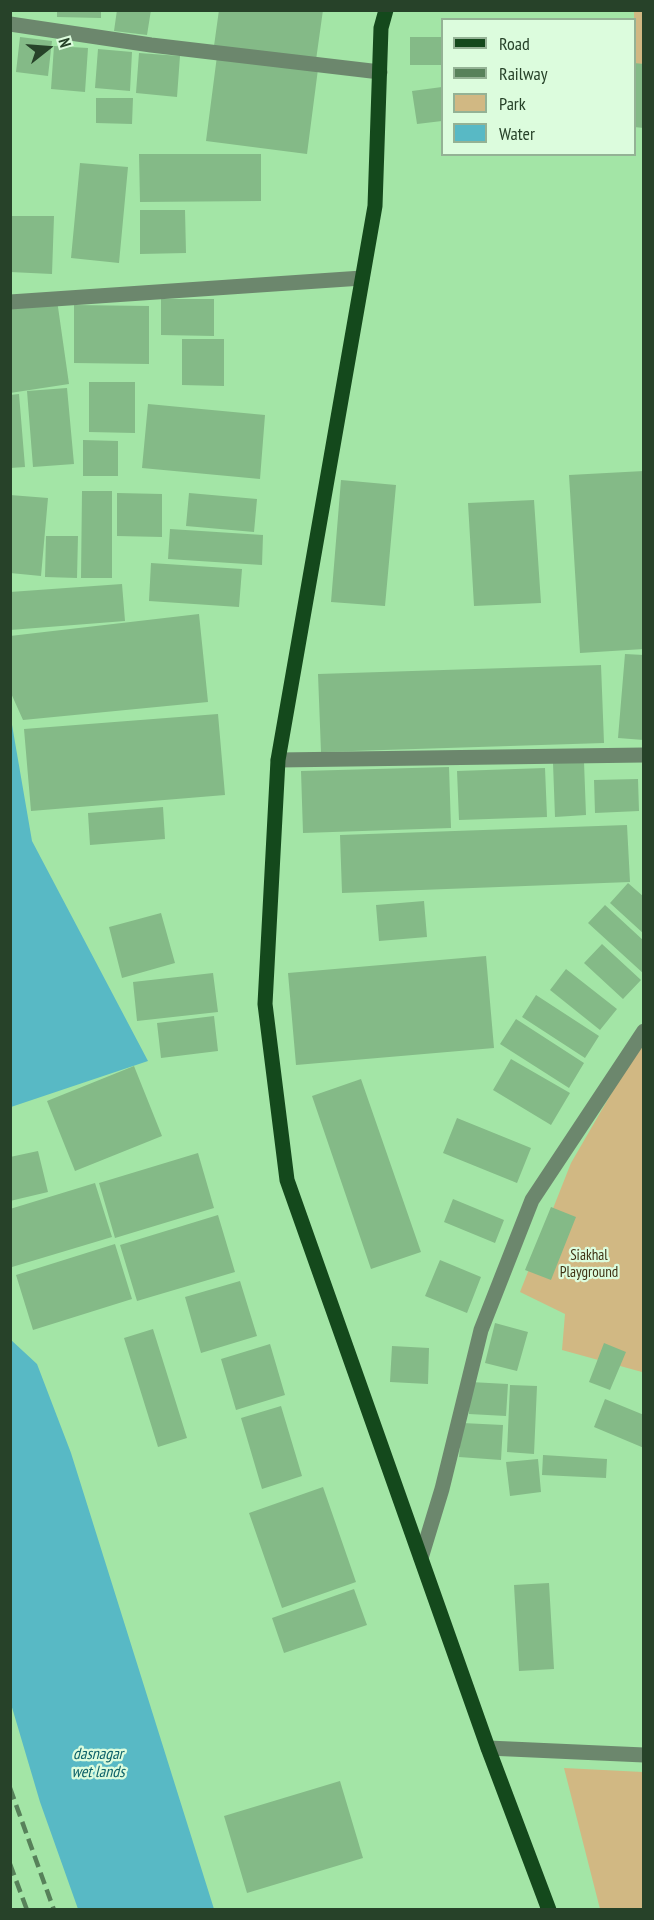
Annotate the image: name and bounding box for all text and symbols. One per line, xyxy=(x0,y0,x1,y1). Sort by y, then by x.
north arrow xyxy=(18,18,78,78)
legend xyxy=(441,18,636,156)
text: Road xyxy=(499,32,530,55)
text: N xyxy=(54,36,76,50)
text: Railway xyxy=(499,62,548,85)
text: Park xyxy=(499,92,526,115)
text: Water xyxy=(499,122,535,145)
park label: Siakhal Playground xyxy=(560,1247,618,1282)
water label: dasnagar wet lands xyxy=(71,1744,125,1782)

